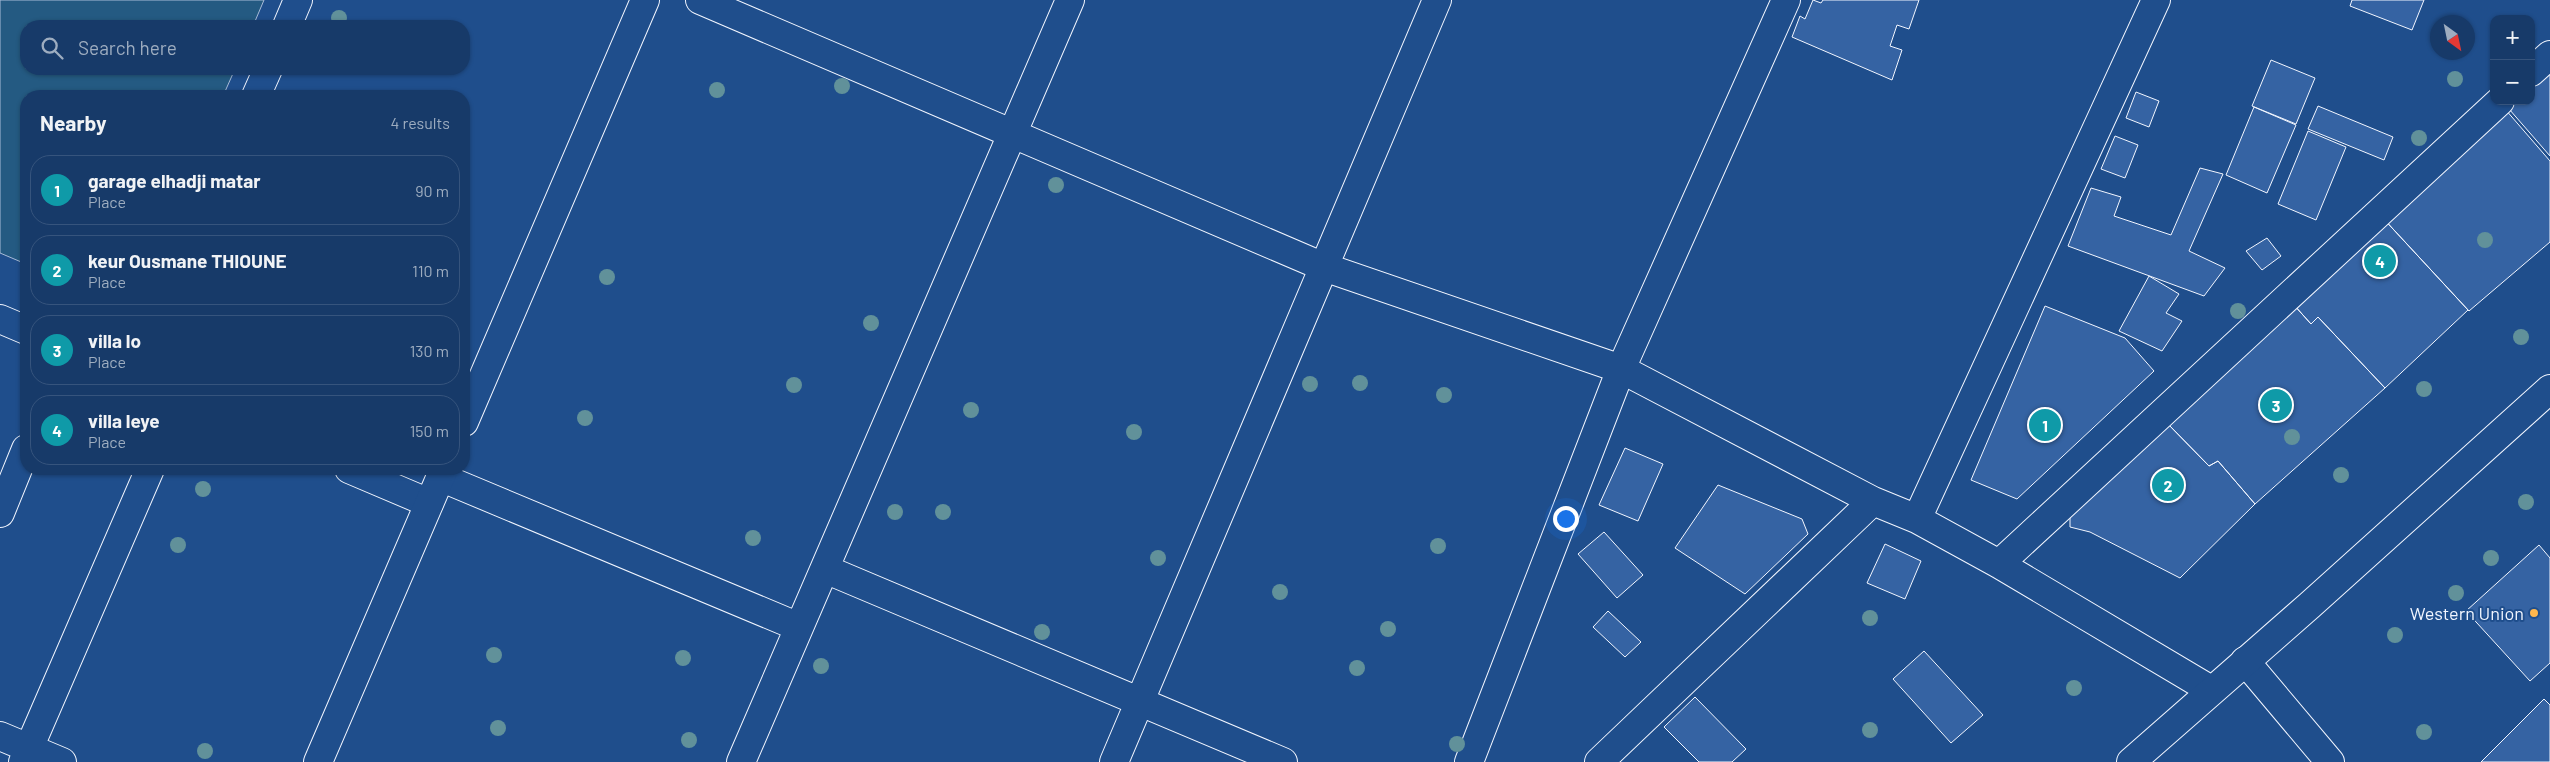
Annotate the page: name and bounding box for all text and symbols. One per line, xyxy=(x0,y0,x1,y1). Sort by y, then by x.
north arrow xyxy=(2430,15,2475,60)
map controls xyxy=(2490,15,2535,105)
button: + xyxy=(2490,15,2535,60)
search box xyxy=(20,20,470,75)
icon: search xyxy=(38,34,66,62)
text: Search here xyxy=(78,36,177,59)
button: − xyxy=(2490,60,2535,105)
text: Nearby xyxy=(40,110,106,135)
text: 4 results xyxy=(390,113,450,132)
text: garage elhadji matar xyxy=(88,169,260,192)
text: 1 xyxy=(54,181,60,200)
text: 90 m xyxy=(415,181,449,200)
text: Place xyxy=(88,192,126,211)
pin: 4 xyxy=(2364,242,2396,280)
text: keur Ousmane THIOUNE xyxy=(88,249,287,272)
text: 2 xyxy=(53,261,61,280)
text: 110 m xyxy=(412,261,449,280)
text: Place xyxy=(88,272,126,291)
text: villa lo xyxy=(88,329,141,352)
text: 3 xyxy=(53,341,61,360)
text: 130 m xyxy=(410,341,449,360)
text: Place xyxy=(88,352,126,371)
pin: 3 xyxy=(2260,386,2292,424)
pin: 1 xyxy=(2029,406,2061,444)
text: villa leye xyxy=(88,409,160,432)
text: 4 xyxy=(52,421,62,440)
text: 150 m xyxy=(410,421,449,440)
text: Place xyxy=(88,432,126,451)
pin: 2 xyxy=(2152,466,2184,504)
your location xyxy=(1553,506,1579,532)
place label: Western Union xyxy=(2410,602,2524,624)
marker: Western Union xyxy=(2528,607,2540,619)

